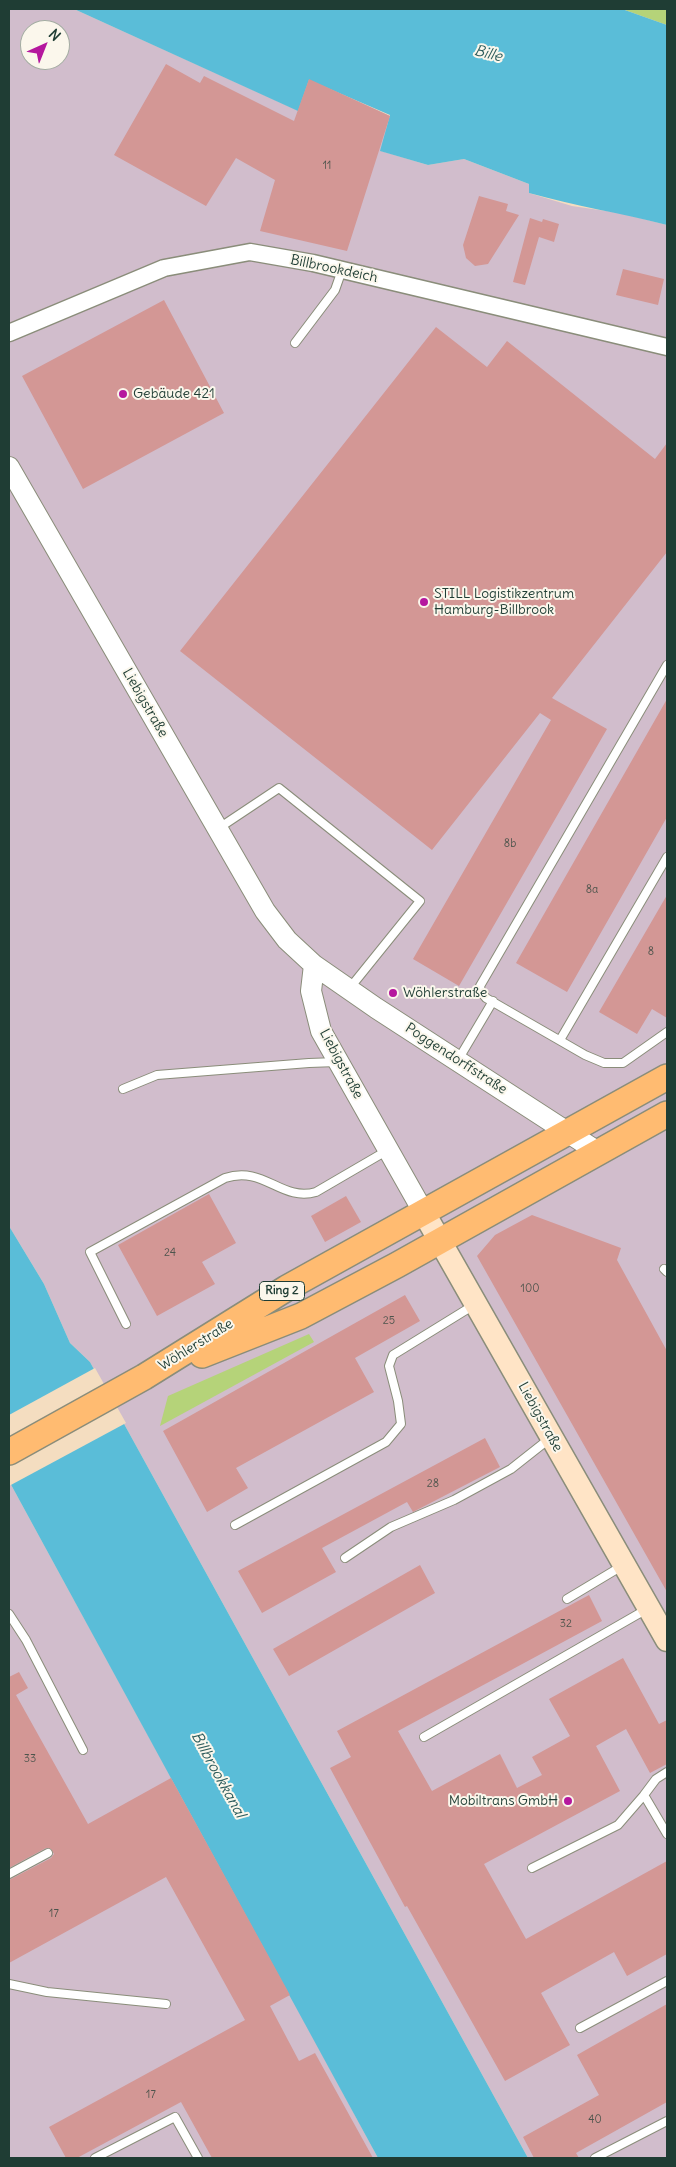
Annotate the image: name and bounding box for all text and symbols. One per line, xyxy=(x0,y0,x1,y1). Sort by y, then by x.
north arrow xyxy=(20,20,70,70)
text: N xyxy=(45,25,64,45)
water label: Bille xyxy=(472,42,504,66)
house number: 11 xyxy=(323,159,331,173)
street label: Billbrookdeich xyxy=(289,252,379,286)
place label: Gebäude 421 xyxy=(133,386,215,402)
marker: Gebäude 421 xyxy=(117,388,129,400)
place label: STILL Logistikzentrum Hamburg-Billbrook xyxy=(434,586,574,618)
marker: STILL Logistikzentrum Hamburg-Billbrook xyxy=(418,596,430,608)
street label: Liebigstraße xyxy=(119,666,171,740)
house number: 8b xyxy=(504,837,516,851)
house number: 8a xyxy=(586,883,598,897)
house number: 8 xyxy=(648,945,654,959)
place label: Wöhlerstraße xyxy=(403,985,487,1001)
marker: Wöhlerstraße xyxy=(387,987,399,999)
street label: Poggendorffstraße xyxy=(402,1020,510,1098)
street label: Liebigstraße xyxy=(316,1026,366,1102)
house number: 24 xyxy=(164,1246,176,1260)
road number: Ring 2 xyxy=(260,1282,304,1300)
house number: 100 xyxy=(521,1282,539,1296)
house number: 25 xyxy=(383,1314,395,1328)
street label: Wöhlerstraße xyxy=(156,1316,236,1374)
street label: Liebigstraße xyxy=(514,1379,566,1455)
house number: 28 xyxy=(427,1477,439,1491)
house number: 32 xyxy=(560,1617,572,1631)
water label: Billbrookkanal xyxy=(187,1729,249,1821)
house number: 33 xyxy=(24,1752,36,1766)
place label: Mobiltrans GmbH xyxy=(449,1793,558,1809)
marker: Mobiltrans GmbH xyxy=(562,1795,574,1807)
house number: 17 xyxy=(49,1907,59,1921)
house number: 17 xyxy=(146,2088,156,2102)
house number: 40 xyxy=(588,2113,602,2127)

